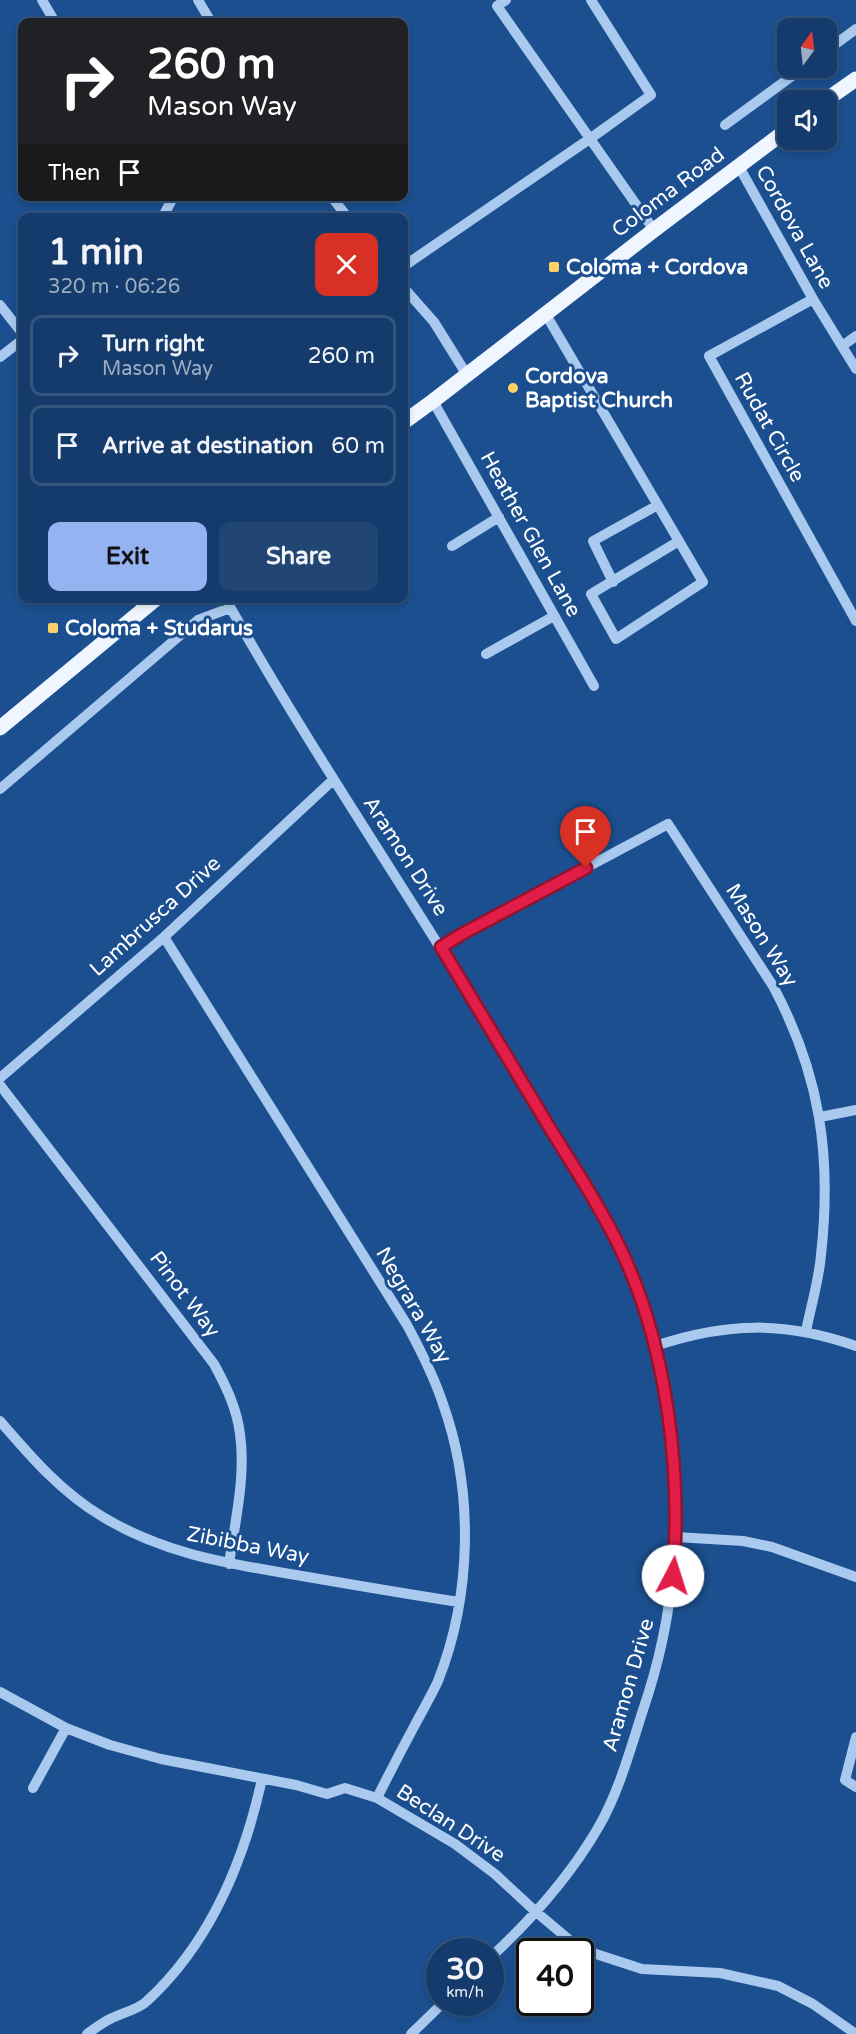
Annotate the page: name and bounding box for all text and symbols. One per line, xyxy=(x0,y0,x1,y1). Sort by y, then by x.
north arrow xyxy=(777,18,837,78)
map controls xyxy=(777,18,837,150)
text: 260 m xyxy=(147,39,276,90)
icon: right xyxy=(48,42,126,120)
text: Mason Way xyxy=(147,90,297,123)
button: sound xyxy=(777,90,837,150)
street label: Coloma Road xyxy=(607,142,729,243)
icon: arrive xyxy=(113,156,146,189)
text: Then xyxy=(48,160,101,186)
street label: Cordova Lane xyxy=(750,161,839,294)
text: 1 min xyxy=(48,231,144,274)
button: close xyxy=(315,233,378,296)
place label: Coloma + Cordova xyxy=(566,255,748,280)
marker: Coloma + Cordova xyxy=(547,260,561,274)
text: 320 m · 06:26 xyxy=(48,275,180,299)
text: Turn right xyxy=(102,331,204,357)
icon: right xyxy=(51,339,84,372)
text: 260 m xyxy=(308,343,375,369)
text: Mason Way xyxy=(102,357,213,381)
place label: Cordova Baptist Church xyxy=(525,364,673,413)
street label: Rudat Circle xyxy=(729,368,810,487)
marker: Cordova Baptist Church xyxy=(506,381,520,395)
icon: arrive xyxy=(51,429,84,462)
text: Arrive at destination xyxy=(102,433,313,459)
text: 60 m xyxy=(331,433,385,459)
street label: Heather Glen Lane xyxy=(475,447,586,621)
button: Exit xyxy=(48,522,207,591)
button: Share xyxy=(219,522,378,591)
place label: Coloma + Studarus xyxy=(65,616,253,641)
marker: Coloma + Studarus xyxy=(46,621,60,635)
street label: Aramon Drive xyxy=(358,792,454,921)
pin xyxy=(560,806,611,868)
icon: arrive xyxy=(569,815,602,848)
street label: Lambrusca Drive xyxy=(85,851,226,982)
street label: Mason Way xyxy=(720,879,803,991)
street label: Negrara Way xyxy=(370,1243,457,1368)
street label: Pinot Way xyxy=(144,1246,225,1342)
street label: Zibibba Way xyxy=(185,1521,311,1570)
position arrow xyxy=(641,1544,705,1608)
street label: Aramon Drive xyxy=(598,1616,659,1755)
street label: Beclan Drive xyxy=(392,1779,510,1868)
speed limit sign: 40 xyxy=(516,1938,594,2016)
text: 30 xyxy=(446,1951,484,1988)
text: km/h xyxy=(446,1983,484,2001)

